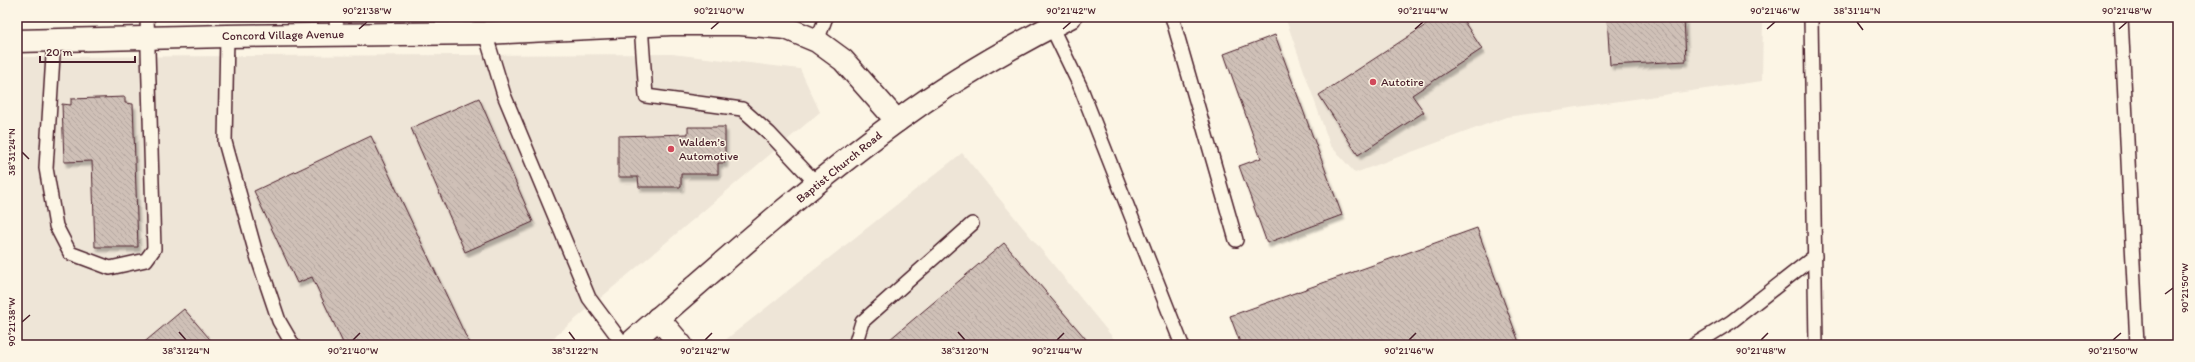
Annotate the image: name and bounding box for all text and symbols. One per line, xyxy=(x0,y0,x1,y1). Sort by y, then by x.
text: 90°21'38"W xyxy=(342,4,392,17)
text: 90°21'40"W xyxy=(694,4,745,17)
text: 90°21'42"W xyxy=(1046,4,1096,17)
text: 90°21'44"W xyxy=(1398,4,1449,17)
text: 90°21'46"W xyxy=(1750,4,1800,17)
text: 38°31'14"N xyxy=(1834,4,1881,17)
text: 90°21'48"W xyxy=(2102,4,2152,17)
street label: Concord Village Avenue xyxy=(222,27,344,43)
scale bar xyxy=(40,38,135,64)
text: 20 m xyxy=(46,45,73,59)
place label: Autotire xyxy=(1381,75,1424,89)
marker: Autotire xyxy=(1368,77,1378,87)
text: 38°31'24"N xyxy=(5,128,18,176)
street label: Baptist Church Road xyxy=(793,128,885,206)
place label: Walden’s Automotive xyxy=(679,135,739,163)
marker: Walden’s Automotive xyxy=(666,144,676,154)
text: 90°21'50"W xyxy=(2178,263,2191,313)
text: 90°21'38"W xyxy=(5,297,18,347)
text: 38°31'24"N xyxy=(162,344,210,357)
text: 90°21'40"W xyxy=(328,344,379,357)
text: 38°31'22"N xyxy=(552,344,599,357)
text: 90°21'42"W xyxy=(680,344,730,357)
text: 38°31'20"N xyxy=(941,344,989,357)
text: 90°21'44"W xyxy=(1032,344,1083,357)
text: 90°21'46"W xyxy=(1384,344,1434,357)
text: 90°21'48"W xyxy=(1736,344,1786,357)
text: 90°21'50"W xyxy=(2088,344,2138,357)

